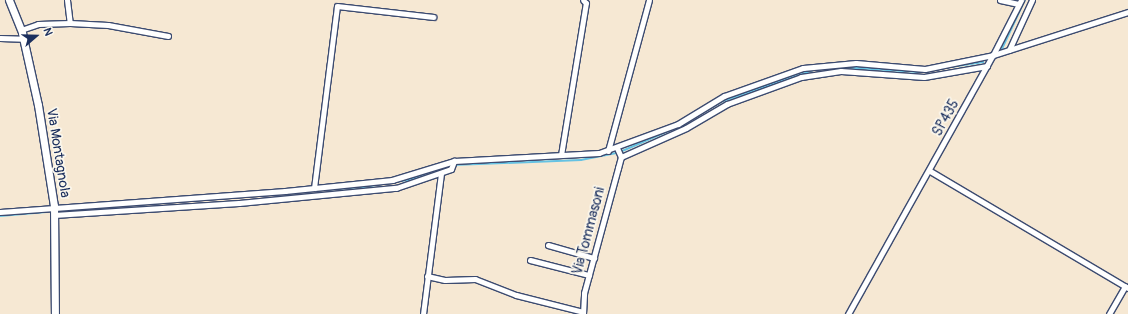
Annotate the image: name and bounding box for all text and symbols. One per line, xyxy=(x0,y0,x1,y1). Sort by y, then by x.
north arrow xyxy=(16,16,56,56)
text: N xyxy=(40,26,55,37)
street label: SP435 xyxy=(929,97,963,139)
street label: Via Montagnola xyxy=(43,107,73,199)
street label: Via Tommasoni xyxy=(569,185,609,277)

